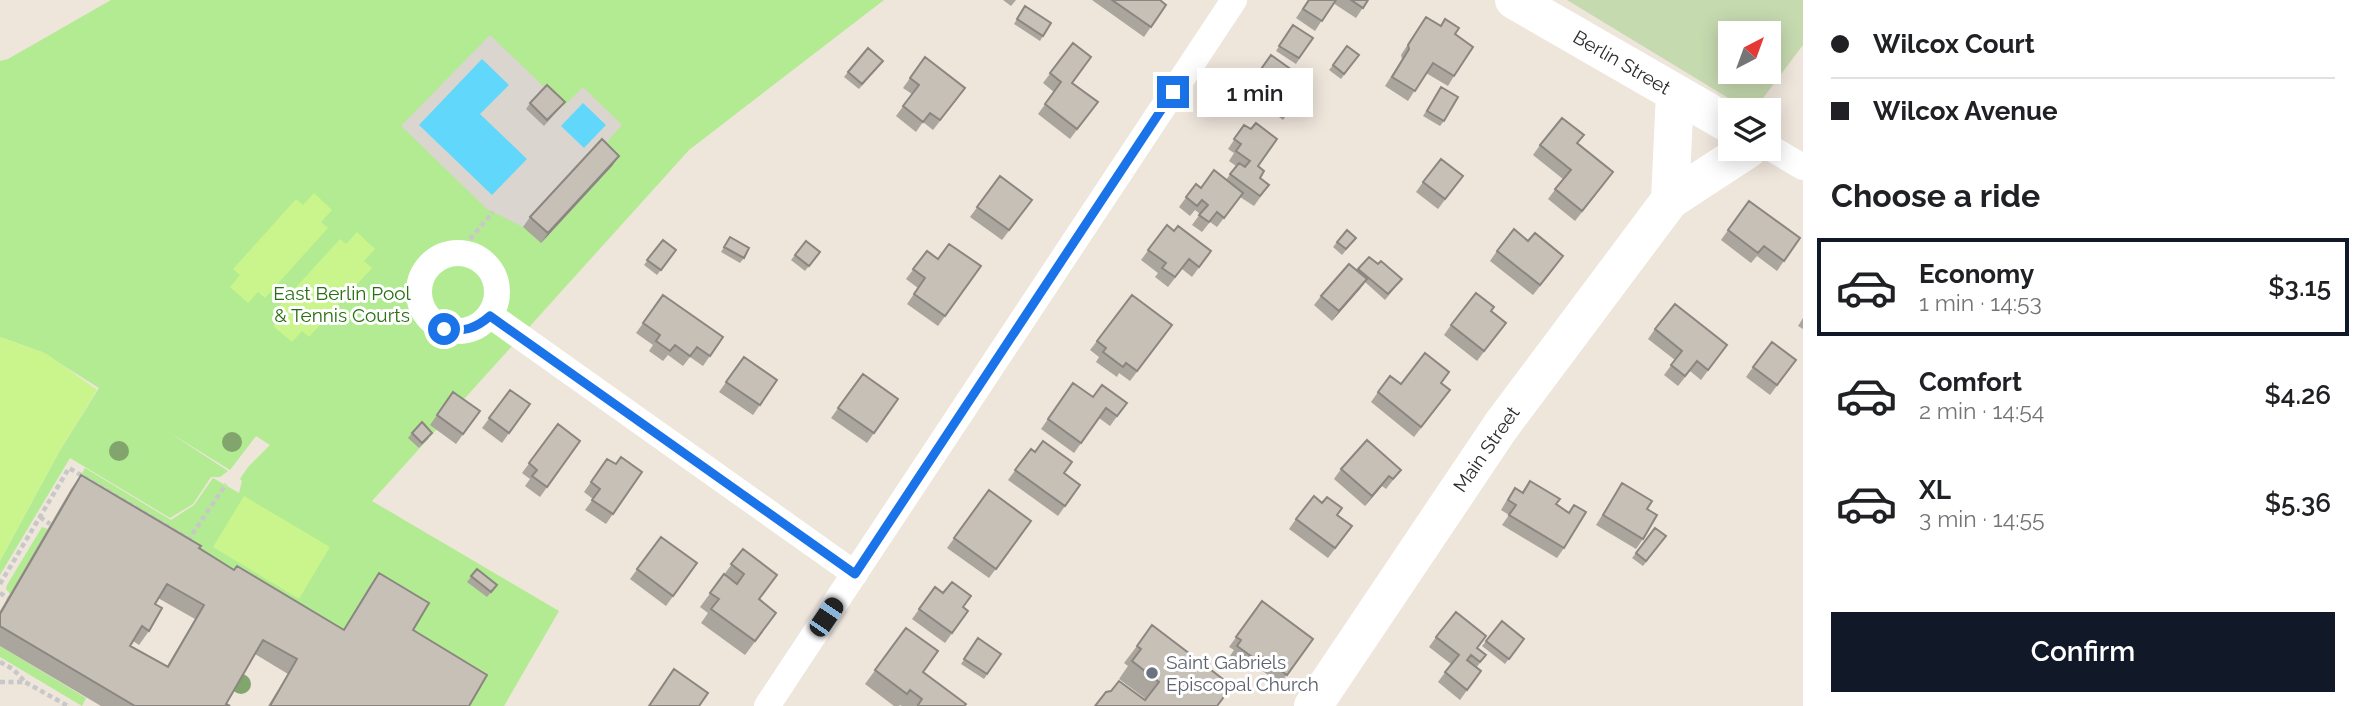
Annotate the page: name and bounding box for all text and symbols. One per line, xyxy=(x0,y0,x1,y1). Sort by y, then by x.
north arrow xyxy=(1718,21,1782,84)
map controls xyxy=(1718,21,1781,161)
street label: Berlin Street xyxy=(1570,25,1675,99)
text: Wilcox Court xyxy=(1873,29,2035,59)
callout: 1 min xyxy=(1198,68,1313,116)
route end xyxy=(1157,76,1189,108)
text: 1 min xyxy=(1226,79,1284,106)
text: Wilcox Avenue xyxy=(1873,96,2058,126)
button: layers xyxy=(1718,98,1781,161)
text: Choose a ride xyxy=(1831,177,2040,214)
icon: car xyxy=(1835,256,1898,319)
text: Economy xyxy=(1919,259,2034,289)
text: $3.15 xyxy=(2268,272,2331,302)
park label: East Berlin Pool & Tennis Courts xyxy=(273,282,412,326)
text: 1 min · 14:53 xyxy=(1919,289,2042,316)
route start xyxy=(428,313,460,345)
icon: car xyxy=(1835,364,1898,427)
text: Comfort xyxy=(1919,367,2022,397)
text: $4.26 xyxy=(2264,380,2331,410)
text: 2 min · 14:54 xyxy=(1919,397,2044,424)
street label: Main Street xyxy=(1448,401,1524,496)
icon: car xyxy=(1835,472,1898,535)
text: XL xyxy=(1919,475,1951,505)
text: $5.36 xyxy=(2265,488,2331,518)
text: 3 min · 14:55 xyxy=(1919,505,2045,532)
car xyxy=(806,594,847,640)
button: Confirm xyxy=(1831,612,2335,692)
place label: Saint Gabriels Episcopal Church xyxy=(1166,651,1319,695)
marker: Saint Gabriels Episcopal Church xyxy=(1144,665,1160,681)

